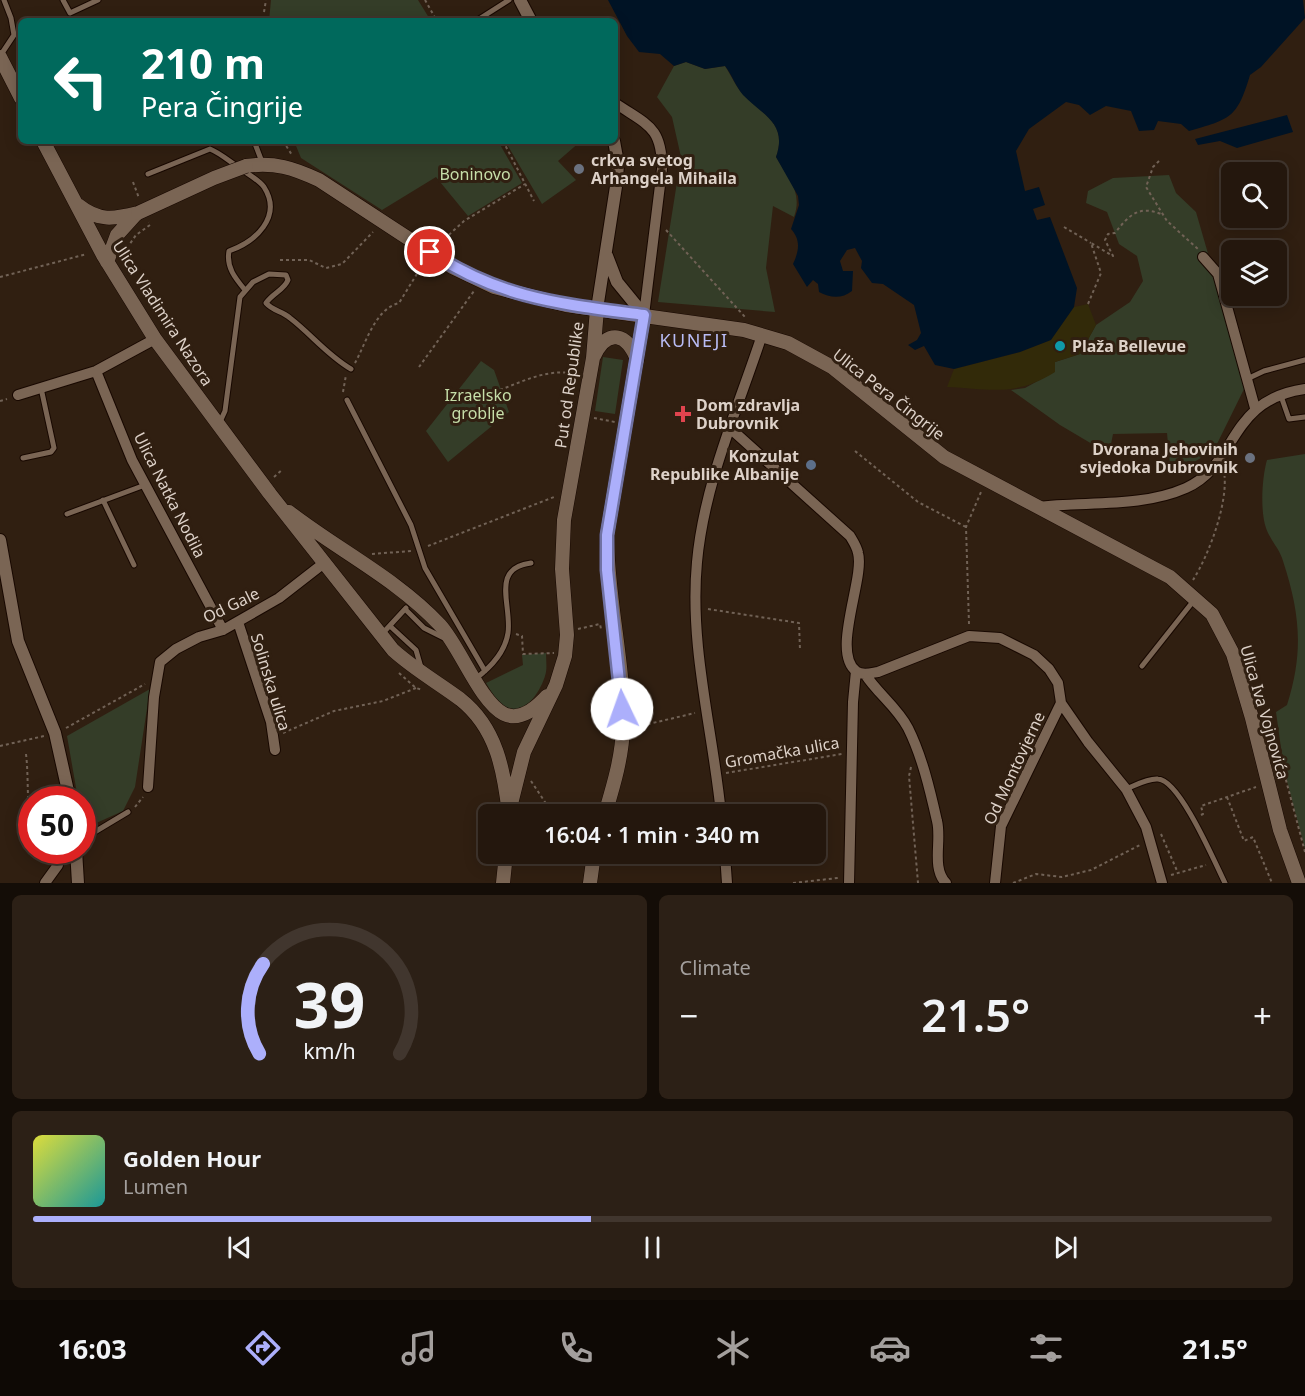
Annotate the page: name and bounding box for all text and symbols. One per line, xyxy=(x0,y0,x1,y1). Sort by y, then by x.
text: 210 m xyxy=(141,34,265,91)
icon: left xyxy=(42,42,120,120)
text: Pera Čingrije xyxy=(141,88,303,125)
place label: crkva svetog Arhangela Mihaila xyxy=(591,149,737,189)
marker: crkva svetog Arhangela Mihaila xyxy=(572,162,586,176)
map controls xyxy=(1221,162,1287,306)
button: search xyxy=(1221,162,1287,228)
park label: Boninovo xyxy=(439,163,511,185)
pin xyxy=(404,226,455,277)
icon: arrive xyxy=(413,235,446,268)
street label: Ulica Vladimira Nazora xyxy=(108,236,218,390)
button: layers xyxy=(1221,240,1287,306)
street label: Put od Republike xyxy=(549,320,589,450)
district label: KUNEJI xyxy=(659,328,729,352)
place label: Plaža Bellevue xyxy=(1072,335,1186,357)
marker: Plaža Bellevue xyxy=(1053,339,1067,353)
street label: Ulica Pera Čingrije xyxy=(828,343,950,445)
park label: Izraelsko groblje xyxy=(444,384,512,424)
place label: Dom zdravlja Dubrovnik xyxy=(696,394,800,434)
marker: Dom zdravlja Dubrovnik xyxy=(674,405,692,423)
street label: Ulica Natka Nodila xyxy=(129,428,211,562)
place label: Dvorana Jehovinih svjedoka Dubrovnik xyxy=(1080,438,1238,478)
place label: Konzulat Republike Albanije xyxy=(650,445,799,485)
marker: Dvorana Jehovinih svjedoka Dubrovnik xyxy=(1243,451,1257,465)
marker: Konzulat Republike Albanije xyxy=(804,458,818,472)
street label: Od Gale xyxy=(199,582,263,628)
street label: Solinska ulica xyxy=(246,631,296,733)
street label: Ulica Iva Vojnovića xyxy=(1235,642,1295,782)
position arrow xyxy=(590,677,654,741)
street label: Od Montovjerne xyxy=(978,708,1050,828)
street label: Gromačka ulica xyxy=(723,731,841,773)
speed limit sign: 50 xyxy=(18,786,96,864)
text: 16:04 · 1 min · 340 m xyxy=(544,819,760,849)
text: Climate xyxy=(680,954,751,981)
text: 39 xyxy=(294,961,365,1046)
text: 21.5° xyxy=(921,984,1030,1045)
text: − xyxy=(680,993,698,1038)
text: + xyxy=(1253,993,1272,1038)
text: km/h xyxy=(303,1036,356,1065)
text: Golden Hour xyxy=(123,1143,261,1173)
text: Lumen xyxy=(123,1173,188,1200)
icon: previous xyxy=(223,1231,256,1264)
icon: pause xyxy=(636,1231,669,1264)
icon: next xyxy=(1049,1231,1082,1264)
icon: directions xyxy=(242,1327,284,1369)
icon: music xyxy=(398,1327,440,1369)
icon: phone xyxy=(555,1327,597,1369)
icon: climate xyxy=(712,1327,754,1369)
icon: car xyxy=(869,1327,911,1369)
icon: filters xyxy=(1025,1327,1067,1369)
text: 16:03 xyxy=(57,1330,127,1367)
text: 21.5° xyxy=(1182,1330,1248,1367)

